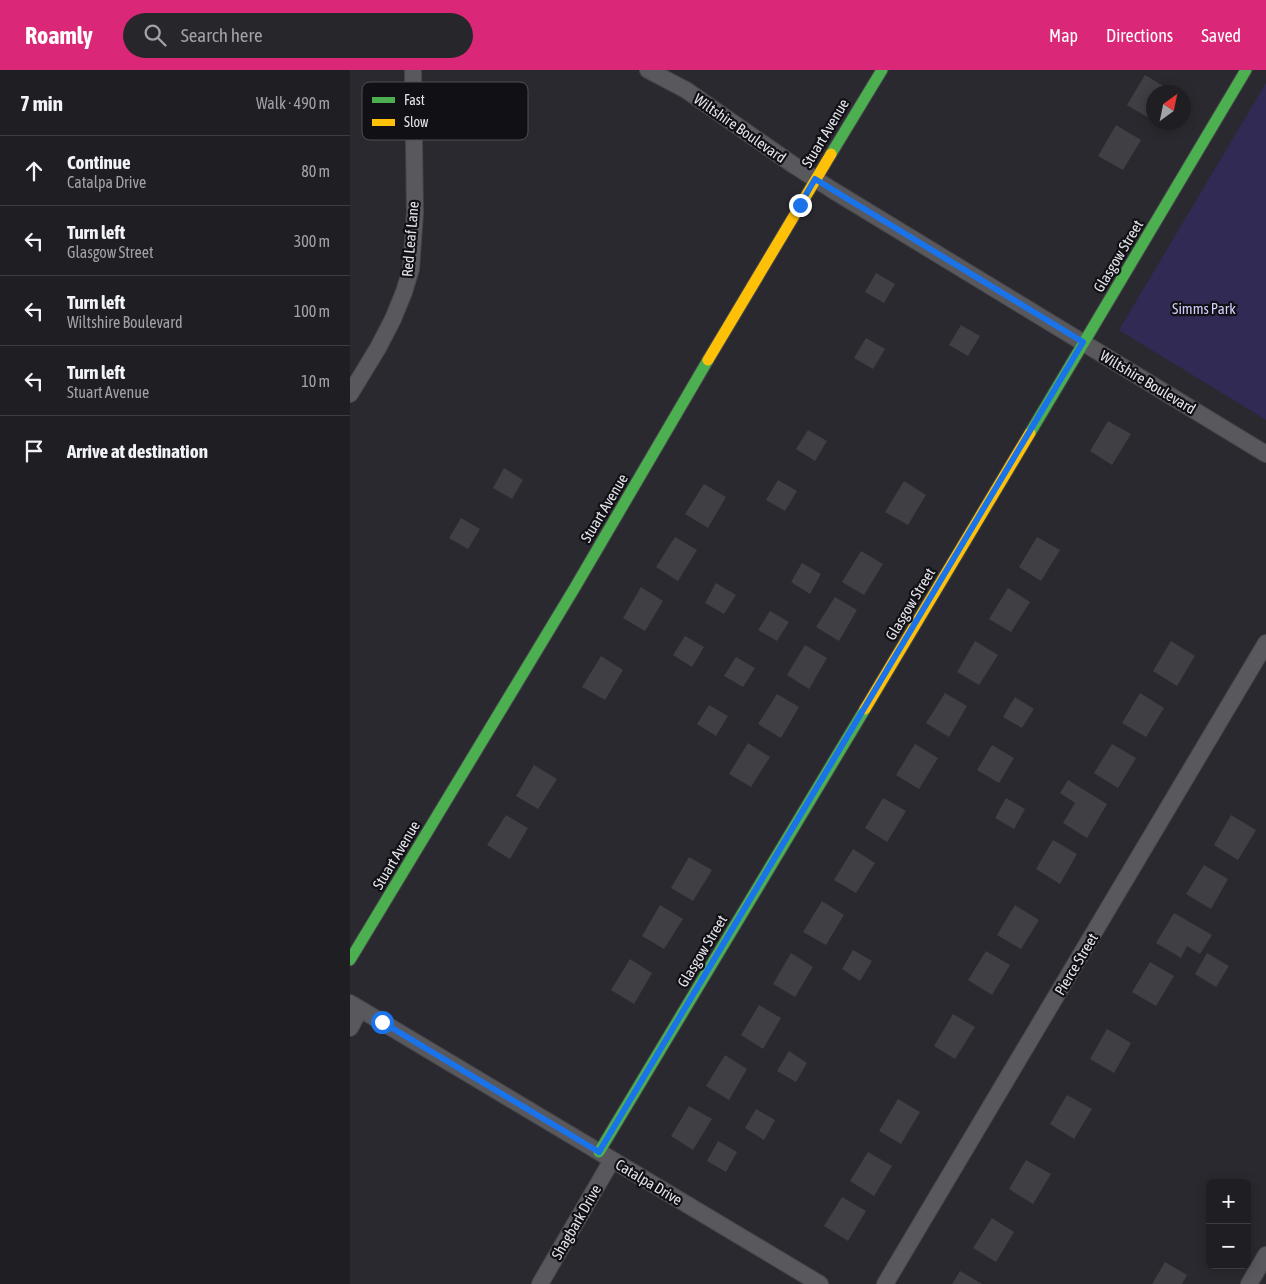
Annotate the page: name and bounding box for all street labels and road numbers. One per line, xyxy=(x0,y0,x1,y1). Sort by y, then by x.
street label: Wiltshire Boulevard xyxy=(691,90,789,166)
street label: Stuart Avenue xyxy=(798,95,852,170)
street label: Red Leaf Lane xyxy=(398,200,422,278)
street label: Glasgow Street xyxy=(1090,217,1146,295)
street label: Wiltshire Boulevard xyxy=(1097,347,1199,417)
street label: Stuart Avenue xyxy=(577,470,631,545)
street label: Glasgow Street xyxy=(882,565,938,643)
street label: Stuart Avenue xyxy=(369,817,423,892)
street label: Glasgow Street xyxy=(674,912,730,990)
street label: Pierce Street xyxy=(1051,930,1101,998)
street label: Catalpa Drive xyxy=(613,1156,685,1209)
street label: Shagbark Drive xyxy=(548,1182,604,1262)

